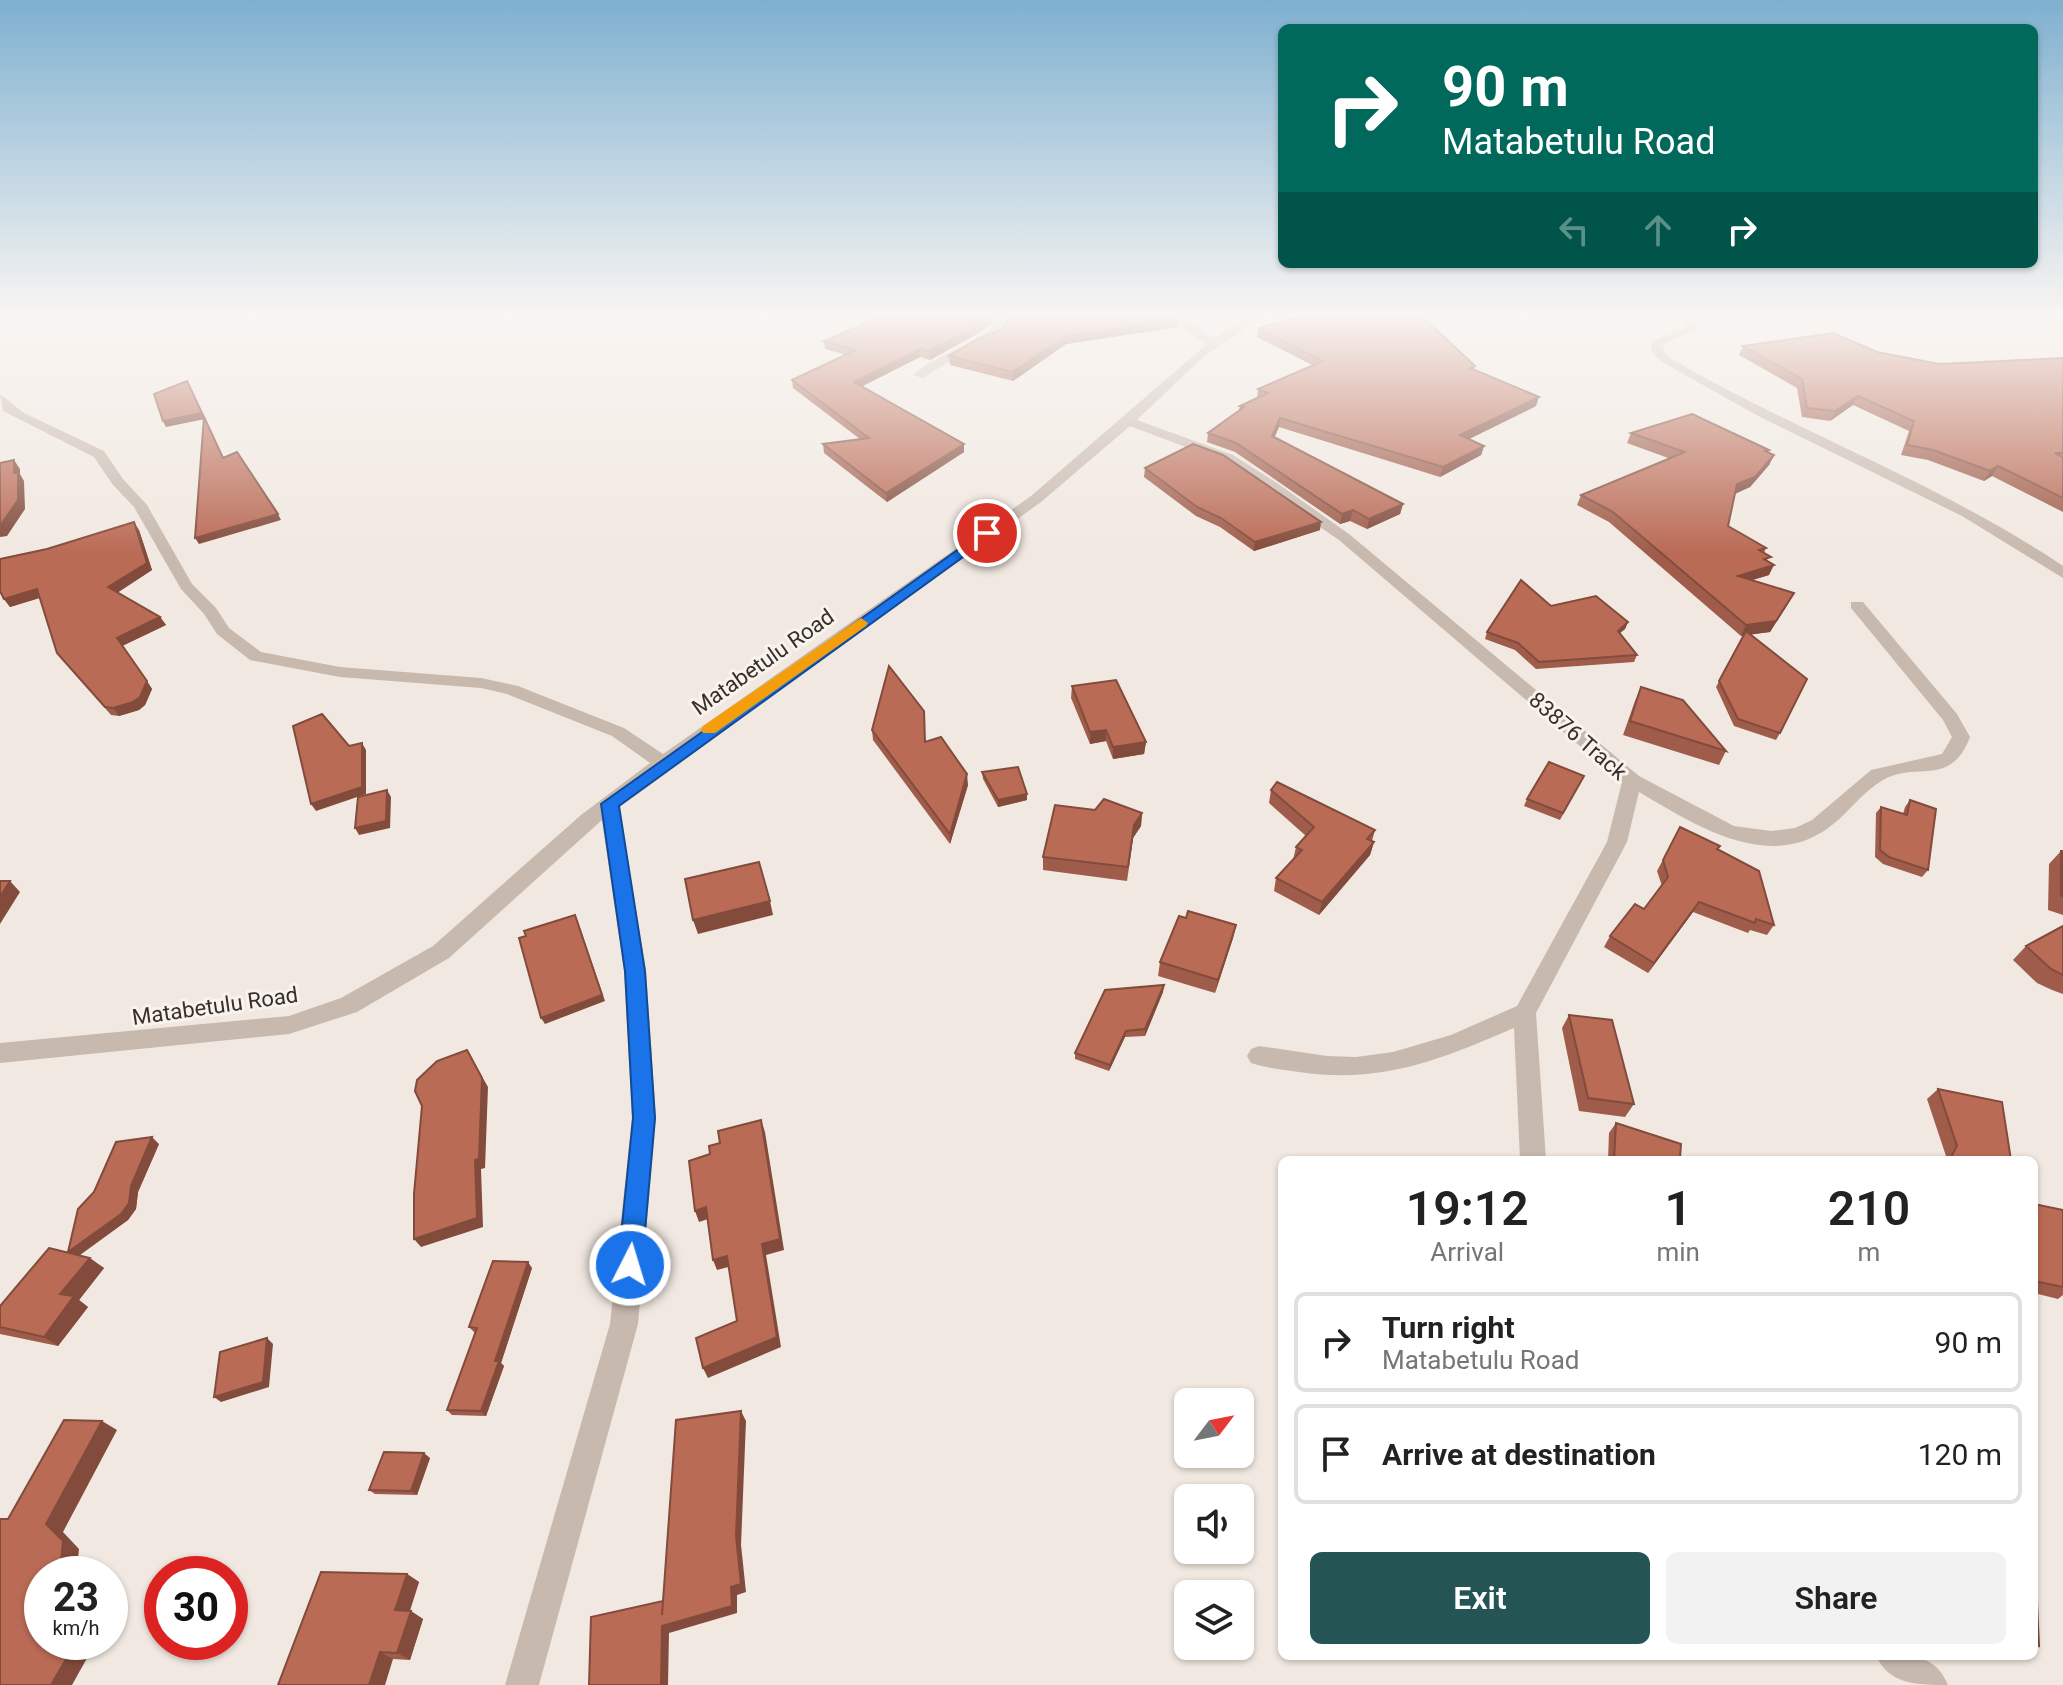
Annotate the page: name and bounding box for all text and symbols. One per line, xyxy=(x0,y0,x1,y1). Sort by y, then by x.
text: 90 m xyxy=(1442,54,1569,120)
icon: right xyxy=(1310,56,1414,160)
text: Matabetulu Road xyxy=(1442,121,1715,163)
icon: left xyxy=(1552,208,1596,252)
icon: ahead xyxy=(1636,208,1680,252)
icon: right xyxy=(1720,208,1764,252)
pin xyxy=(953,499,1021,567)
icon: arrive xyxy=(965,511,1009,555)
street label: Matabetulu Road xyxy=(687,604,839,720)
street label: 83876 Track xyxy=(1524,687,1632,786)
street label: Matabetulu Road xyxy=(131,982,299,1030)
text: 19:12 xyxy=(1406,1180,1529,1237)
text: 1 xyxy=(1665,1180,1692,1237)
text: 210 xyxy=(1828,1180,1910,1237)
position arrow xyxy=(588,1223,672,1307)
text: Arrival xyxy=(1430,1237,1504,1267)
text: min xyxy=(1656,1237,1700,1267)
text: m xyxy=(1858,1237,1880,1267)
text: Turn right xyxy=(1382,1310,1515,1345)
icon: right xyxy=(1314,1320,1358,1364)
text: 90 m xyxy=(1935,1325,2002,1360)
text: Matabetulu Road xyxy=(1382,1345,1579,1375)
north arrow xyxy=(1174,1388,1254,1468)
map controls xyxy=(1174,1388,1254,1660)
icon: arrive xyxy=(1314,1432,1358,1476)
text: Arrive at destination xyxy=(1382,1437,1656,1472)
text: 120 m xyxy=(1918,1437,2002,1472)
button: sound xyxy=(1174,1484,1254,1564)
button: Exit xyxy=(1310,1552,1650,1644)
button: Share xyxy=(1666,1552,2006,1644)
speed limit sign: 30 xyxy=(144,1556,248,1660)
text: 23 xyxy=(53,1574,99,1621)
button: layers xyxy=(1174,1580,1254,1660)
text: km/h xyxy=(53,1616,99,1640)

